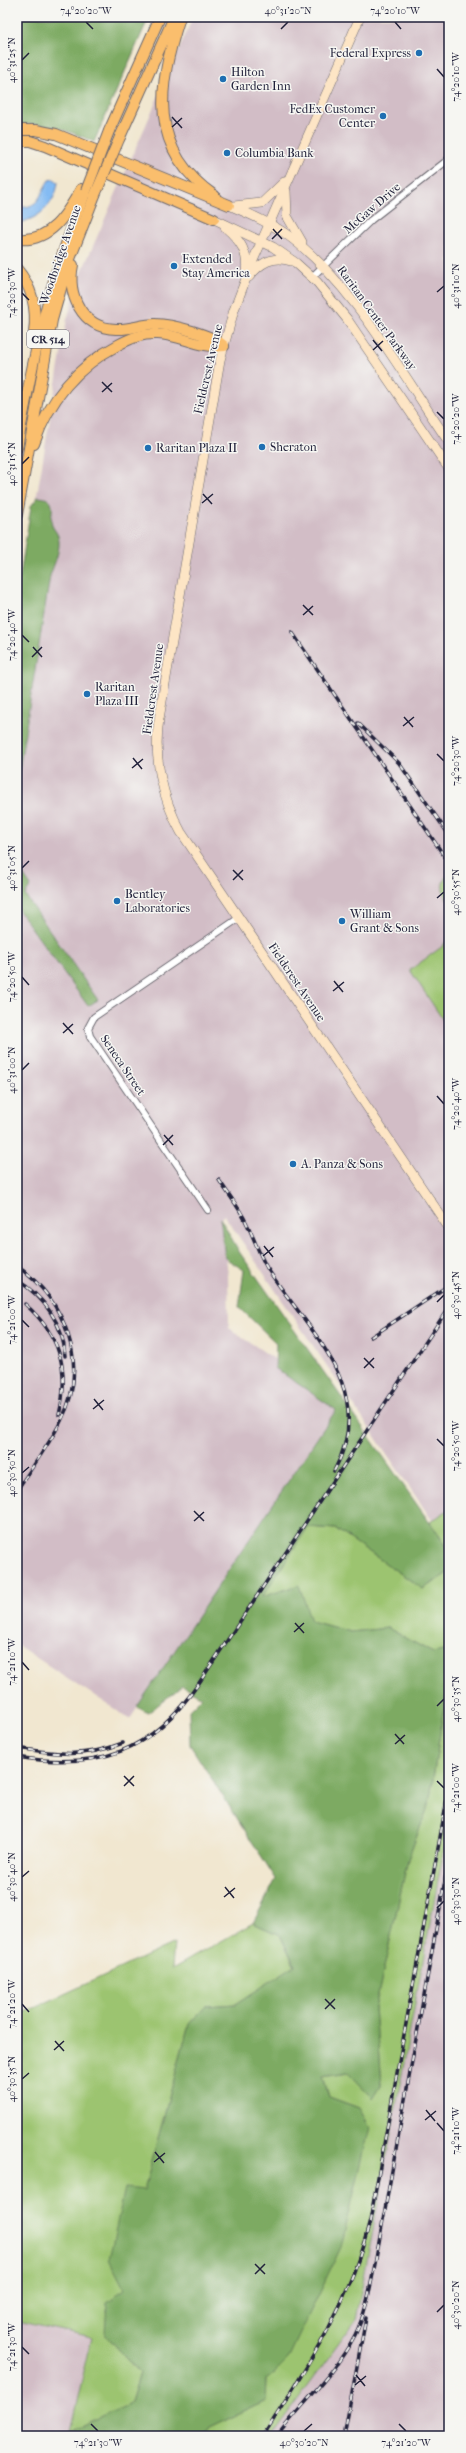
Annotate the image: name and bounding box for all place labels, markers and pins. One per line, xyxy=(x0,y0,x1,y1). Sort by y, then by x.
place label: Federal Express xyxy=(330,46,412,60)
marker: Federal Express xyxy=(414,48,424,58)
place label: Hilton Garden Inn xyxy=(231,65,291,93)
marker: Hilton Garden Inn xyxy=(218,74,228,84)
place label: FedEx Customer Center xyxy=(289,102,376,130)
marker: FedEx Customer Center xyxy=(378,111,388,121)
place label: Columbia Bank xyxy=(235,146,314,160)
marker: Columbia Bank xyxy=(222,148,232,158)
place label: Extended Stay America xyxy=(182,252,250,280)
marker: Extended Stay America xyxy=(169,261,179,271)
place label: Sheraton xyxy=(270,440,317,454)
place label: Raritan Plaza II xyxy=(156,441,238,455)
marker: Sheraton xyxy=(257,442,267,452)
marker: Raritan Plaza II xyxy=(143,443,153,453)
place label: Raritan Plaza III xyxy=(95,680,139,708)
marker: Raritan Plaza III xyxy=(82,689,92,699)
place label: Bentley Laboratories xyxy=(125,887,191,915)
marker: Bentley Laboratories xyxy=(112,896,122,906)
place label: William Grant & Sons xyxy=(349,907,419,935)
marker: William Grant & Sons xyxy=(337,916,347,926)
place label: A. Panza & Sons xyxy=(300,1157,383,1171)
marker: A. Panza & Sons xyxy=(288,1159,298,1169)

